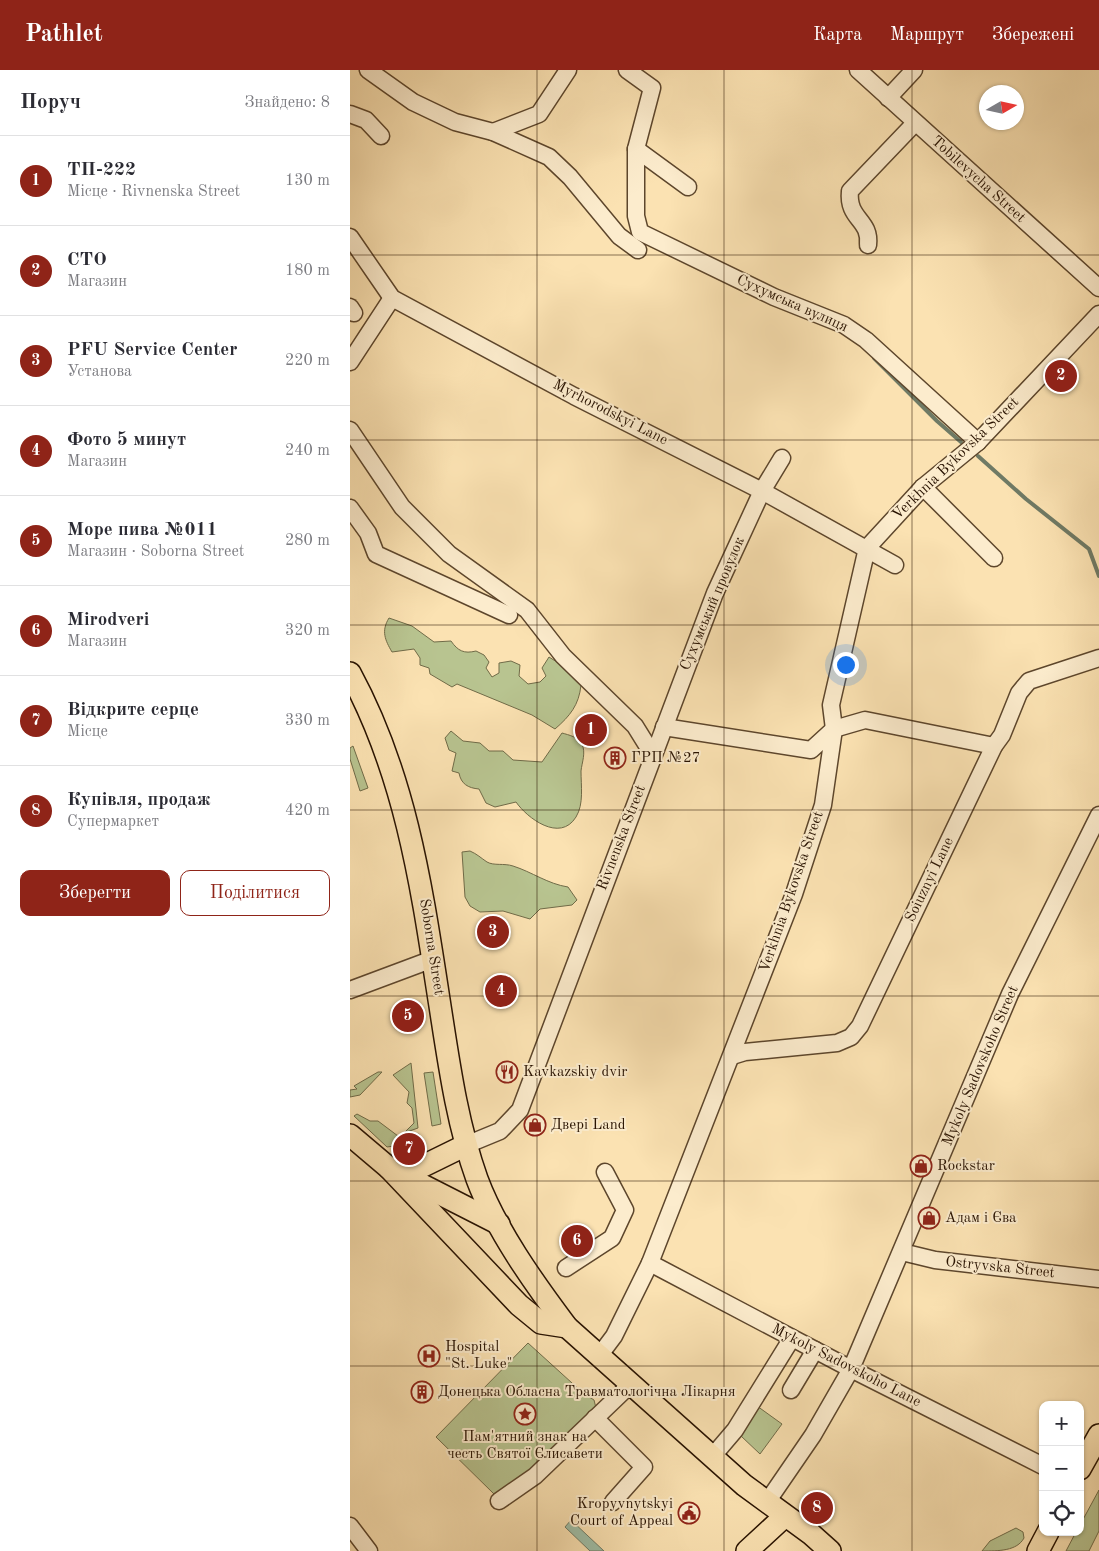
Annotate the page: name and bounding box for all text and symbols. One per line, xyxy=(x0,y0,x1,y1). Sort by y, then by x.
text: Pathlet xyxy=(25,23,103,47)
text: Карта xyxy=(813,26,862,44)
text: Маршрут xyxy=(890,26,964,44)
text: Збережені xyxy=(992,26,1074,44)
north arrow xyxy=(979,85,1024,130)
text: Поруч xyxy=(20,92,81,113)
text: Знайдено: 8 xyxy=(245,95,330,111)
street label: Tobilevycha Street xyxy=(928,134,1028,226)
text: ТП-222 xyxy=(67,161,136,180)
text: 1 xyxy=(31,173,41,189)
text: 130 m xyxy=(285,173,330,189)
text: Місце · Rivnenska Street xyxy=(67,184,240,200)
text: СТО xyxy=(67,251,107,270)
text: 2 xyxy=(31,263,41,279)
text: 180 m xyxy=(285,263,330,279)
street label: Сухумська вулиця xyxy=(734,273,850,335)
text: Магазин xyxy=(67,274,127,290)
text: PFU Service Center xyxy=(67,341,238,360)
text: 3 xyxy=(31,353,41,369)
text: 220 m xyxy=(285,353,330,369)
pin: 2 xyxy=(1045,357,1077,395)
text: Установа xyxy=(67,364,132,380)
street label: Myrhorodskyi Lane xyxy=(550,378,670,448)
street label: Verkhnia Bykovska Street xyxy=(890,395,1022,523)
text: Фото 5 минут xyxy=(67,431,186,450)
text: 4 xyxy=(31,443,41,459)
text: 240 m xyxy=(285,443,330,459)
text: Магазин xyxy=(67,454,127,470)
text: Море пива №011 xyxy=(67,521,218,540)
text: 5 xyxy=(31,533,41,549)
text: 280 m xyxy=(285,533,330,549)
street label: Сухумський провулок xyxy=(678,535,748,673)
text: Магазин · Soborna Street xyxy=(67,544,244,560)
text: Mirodveri xyxy=(67,611,149,630)
text: 6 xyxy=(31,623,41,639)
text: 320 m xyxy=(285,623,330,639)
text: Магазин xyxy=(67,634,127,650)
your location xyxy=(833,652,859,678)
text: Відкрите серце xyxy=(67,701,199,720)
pin: 1 xyxy=(575,711,607,749)
text: 7 xyxy=(31,713,41,729)
text: 330 m xyxy=(285,713,330,729)
text: Місце xyxy=(67,724,108,740)
building icon: ГРП №27 xyxy=(603,746,627,770)
place label: ГРП №27 xyxy=(631,751,700,766)
street label: Rivnenska Street xyxy=(595,783,649,893)
text: Купівля, продаж xyxy=(67,791,211,810)
text: 8 xyxy=(31,803,41,819)
text: 420 m xyxy=(285,803,330,819)
street label: Verkhnia Bykovska Street xyxy=(757,809,827,975)
text: Супермаркет xyxy=(67,814,159,830)
street label: Soiuznyi Lane xyxy=(903,835,957,925)
button: Зберегти xyxy=(20,870,170,916)
button: Поділитися xyxy=(180,870,330,916)
street label: Soborna Street xyxy=(416,898,446,996)
pin: 3 xyxy=(477,913,509,951)
pin: 4 xyxy=(485,972,517,1010)
street label: Mykoly Sadovskoho Street xyxy=(940,984,1022,1148)
pin: 5 xyxy=(392,997,424,1035)
restaurant icon: Kavkazskiy dvir xyxy=(495,1060,519,1084)
place label: Kavkazskiy dvir xyxy=(523,1065,628,1080)
shop icon: Двері Land xyxy=(523,1113,547,1137)
place label: Двері Land xyxy=(551,1118,626,1133)
pin: 7 xyxy=(393,1130,425,1168)
shop icon: Rockstar xyxy=(909,1154,933,1178)
place label: Rockstar xyxy=(937,1159,995,1174)
shop icon: Адам і Єва xyxy=(917,1206,941,1230)
place label: Адам і Єва xyxy=(945,1211,1017,1226)
pin: 6 xyxy=(561,1222,593,1260)
street label: Ostryvska Street xyxy=(945,1255,1055,1281)
street label: Mykoly Sadovskoho Lane xyxy=(769,1322,923,1410)
place label: Hospital "St. Luke" xyxy=(445,1340,513,1372)
hospital icon: Hospital "St. Luke" xyxy=(417,1344,441,1368)
building icon: Донецька Обласна Травматологічна Лікарня xyxy=(410,1380,434,1404)
place label: Донецька Обласна Травматологічна Лікарня xyxy=(438,1385,736,1400)
map controls xyxy=(1039,1401,1084,1536)
button: + xyxy=(1039,1401,1084,1446)
place icon: Пам'ятний знак на честь Святої Єлисавети xyxy=(513,1402,537,1426)
place label: Пам'ятний знак на честь Святої Єлисавети xyxy=(447,1430,603,1462)
button: − xyxy=(1039,1446,1084,1491)
pin: 8 xyxy=(801,1489,833,1527)
button: locate xyxy=(1039,1491,1084,1536)
place label: Kropyvnytskyi Court of Appeal xyxy=(570,1497,673,1529)
public building icon: Kropyvnytskyi Court of Appeal xyxy=(677,1501,701,1525)

